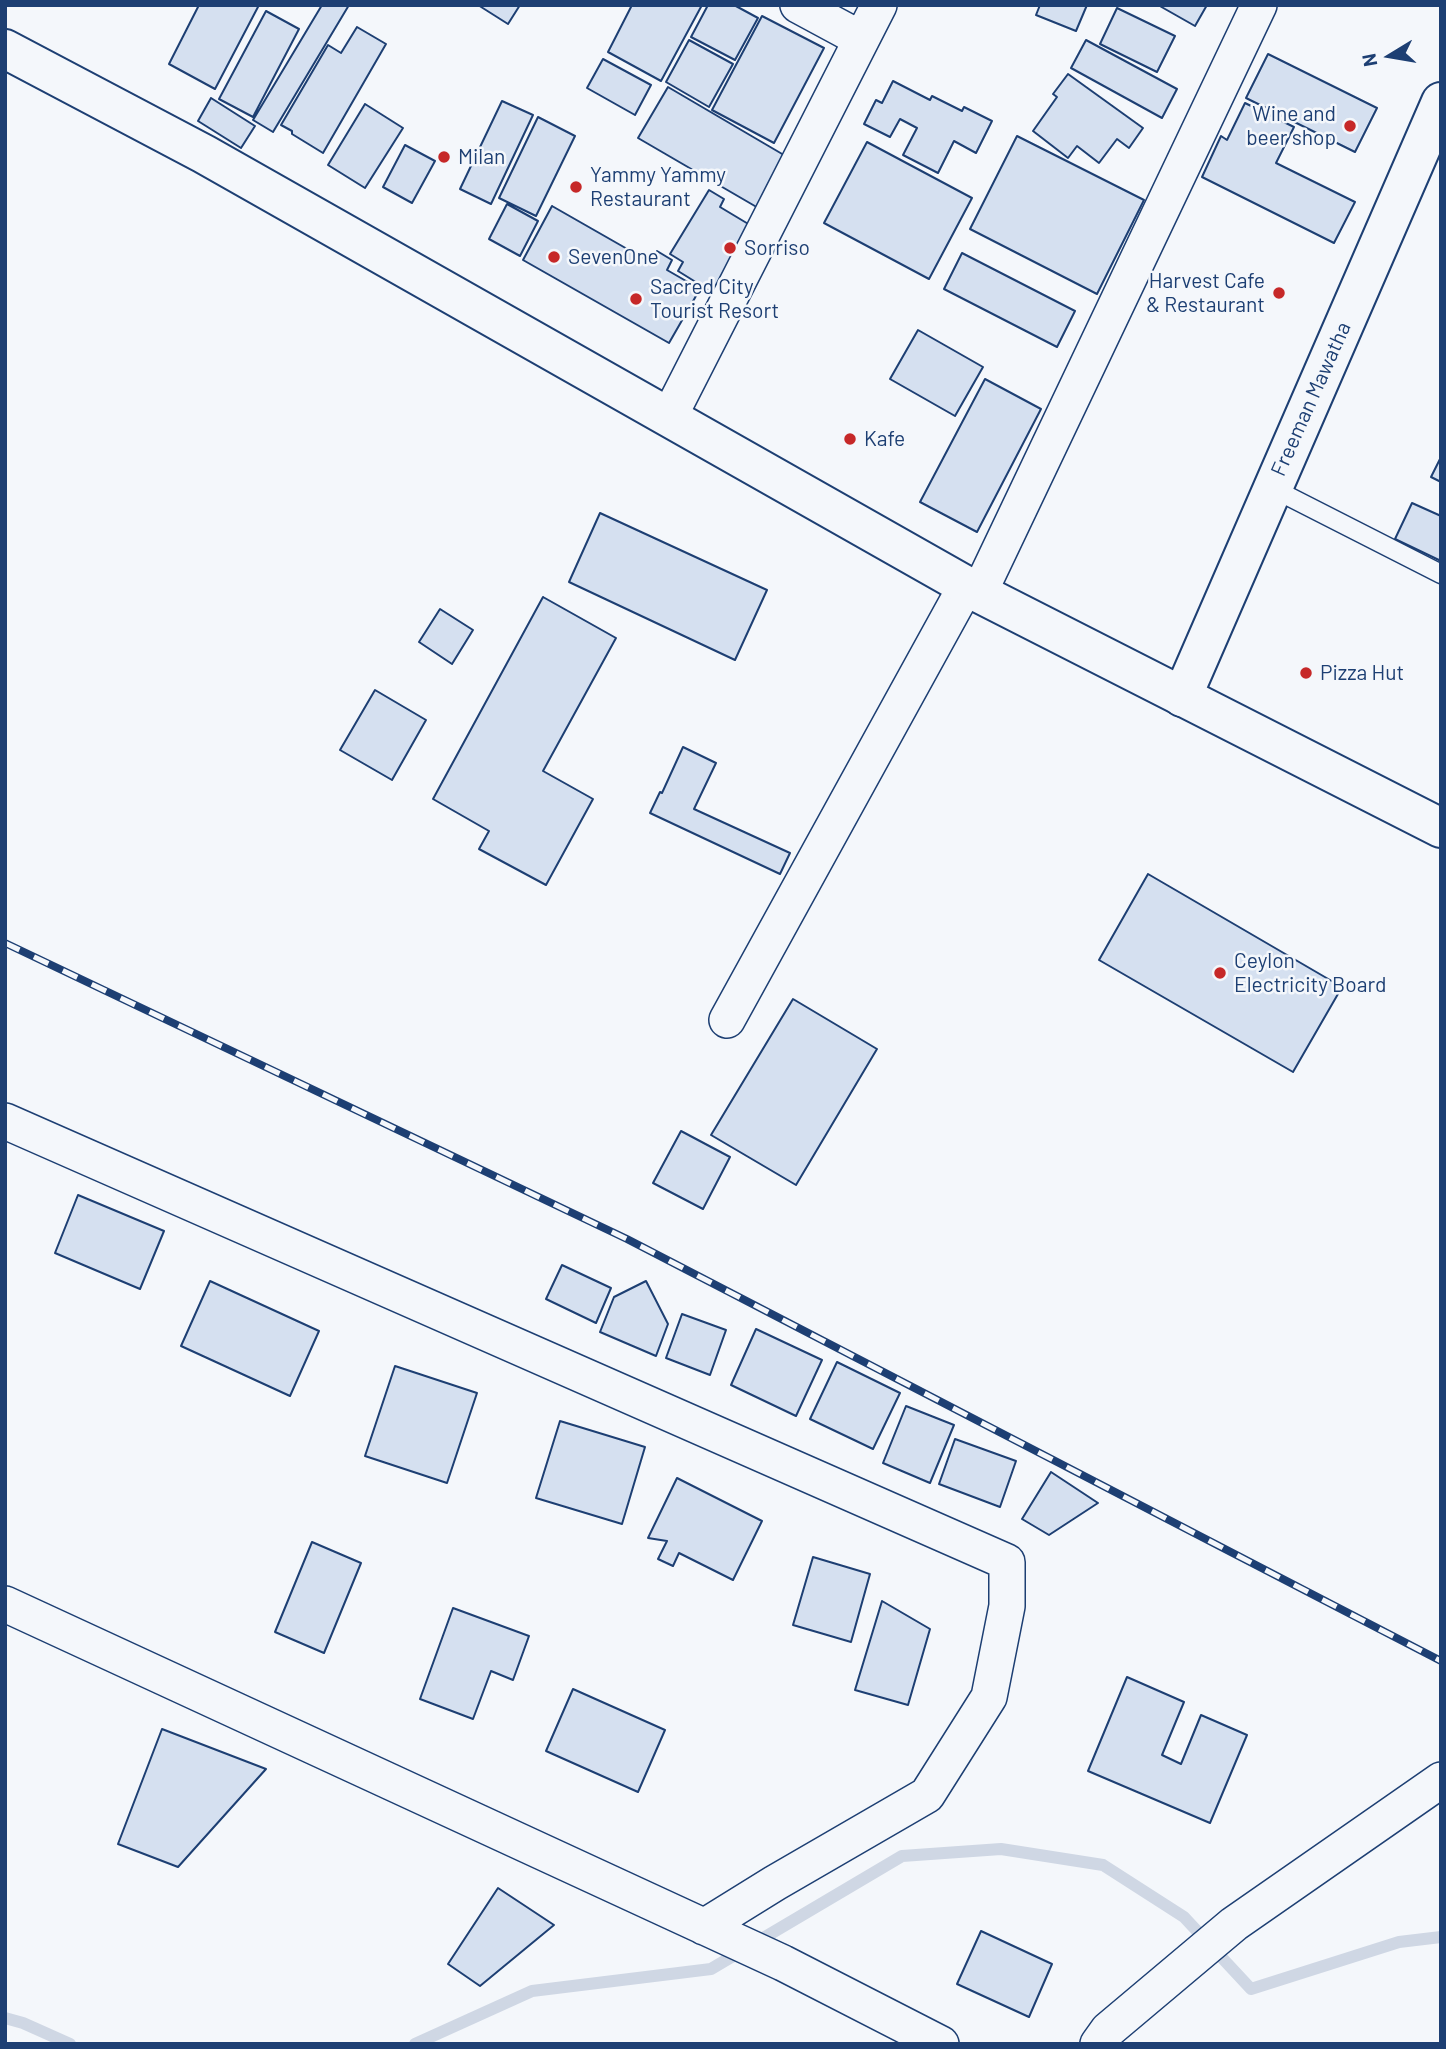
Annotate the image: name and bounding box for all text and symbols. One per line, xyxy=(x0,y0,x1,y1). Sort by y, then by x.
north arrow xyxy=(1355,21,1425,91)
text: N xyxy=(1356,52,1381,69)
place label: Wine and beer shop xyxy=(1246,101,1336,151)
marker: Wine and beer shop xyxy=(1342,118,1358,134)
place label: Milan xyxy=(458,144,505,170)
marker: Milan xyxy=(436,149,452,165)
place label: Yammy Yammy Restaurant xyxy=(590,162,726,212)
marker: Yammy Yammy Restaurant xyxy=(568,179,584,195)
place label: Sorriso xyxy=(744,235,810,261)
marker: Sorriso xyxy=(722,240,738,256)
place label: SevenOne xyxy=(568,244,659,270)
marker: SevenOne xyxy=(546,249,562,265)
place label: Harvest Cafe & Restaurant xyxy=(1146,268,1265,318)
place label: Sacred City Tourist Resort xyxy=(650,274,779,324)
marker: Harvest Cafe & Restaurant xyxy=(1271,285,1287,301)
marker: Sacred City Tourist Resort xyxy=(628,291,644,307)
street label: Freeman Mawatha xyxy=(1266,318,1356,480)
place label: Kafe xyxy=(864,426,905,452)
marker: Kafe xyxy=(842,431,858,447)
place label: Pizza Hut xyxy=(1320,660,1404,686)
marker: Pizza Hut xyxy=(1298,665,1314,681)
place label: Ceylon Electricity Board xyxy=(1234,948,1386,998)
marker: Ceylon Electricity Board xyxy=(1212,965,1228,981)

